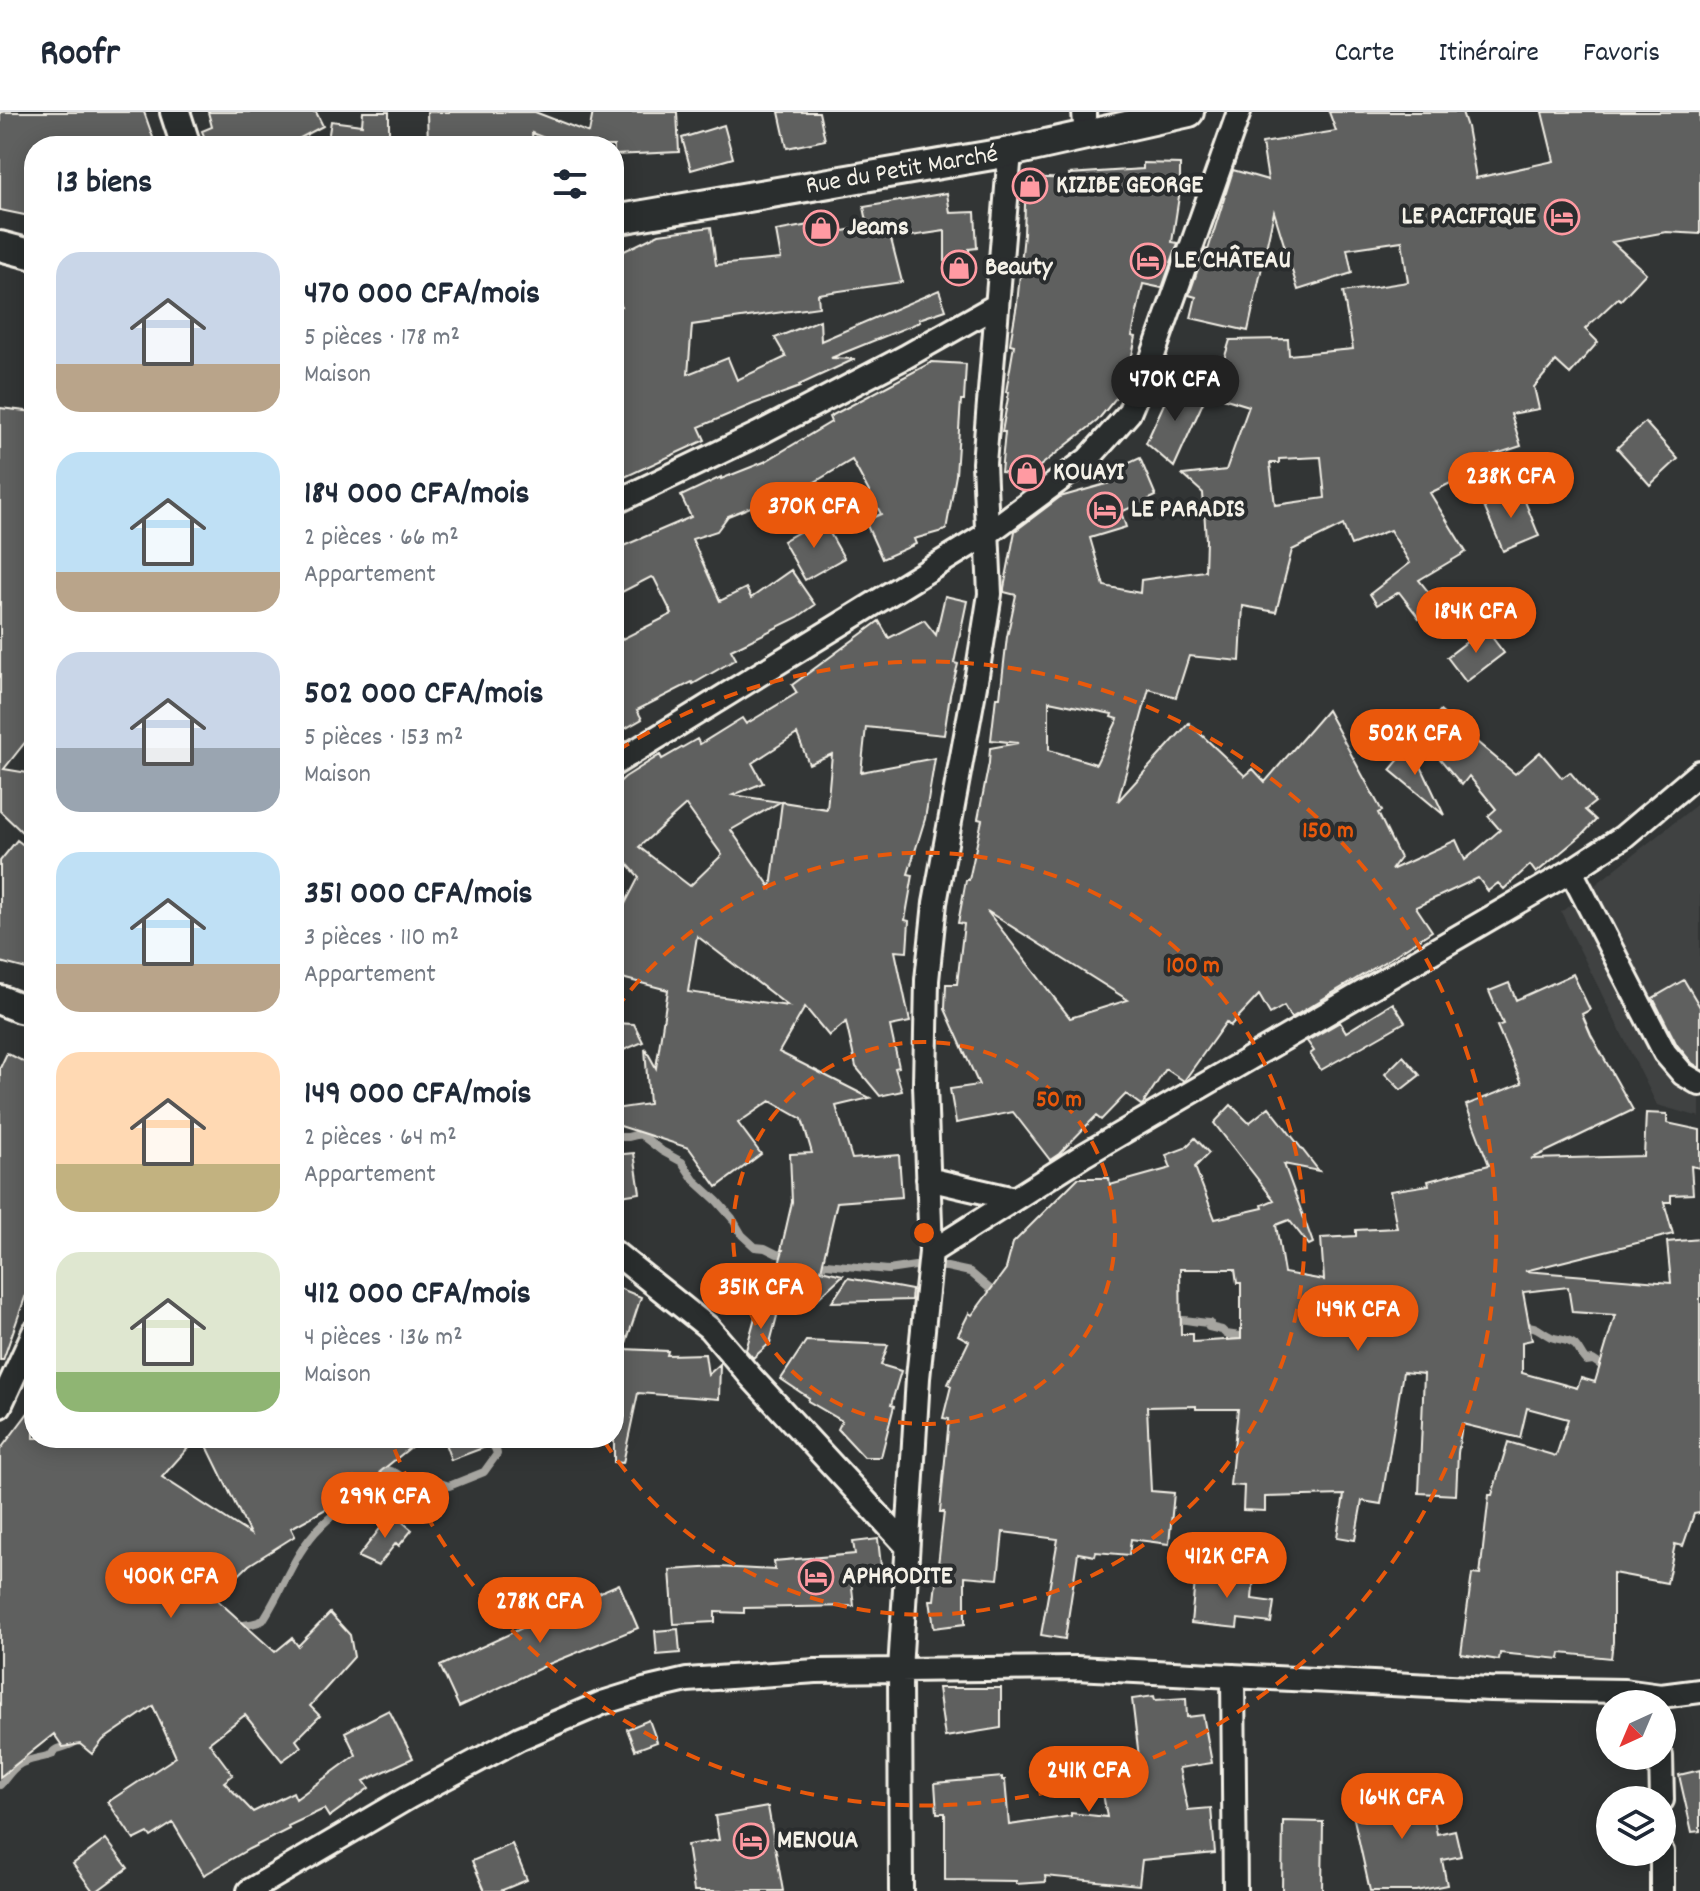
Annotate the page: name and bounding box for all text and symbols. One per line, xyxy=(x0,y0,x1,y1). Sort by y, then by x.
text: Roofr xyxy=(40,28,120,83)
text: Carte xyxy=(1334,35,1394,75)
text: Itinéraire xyxy=(1438,35,1539,75)
text: Favoris xyxy=(1583,35,1660,75)
street label: Rue du Petit Marché xyxy=(803,136,1001,205)
text: 13 biens xyxy=(56,160,152,209)
icon: filters xyxy=(548,162,592,206)
shop icon: KIZIBE GEORGE xyxy=(1011,167,1049,205)
place label: KIZIBE GEORGE xyxy=(1056,168,1203,205)
hotel icon: LE PACIFIQUE xyxy=(1543,198,1581,236)
place label: LE PACIFIQUE xyxy=(1402,199,1536,236)
shop icon: Jeams xyxy=(802,209,840,247)
place label: Jeams xyxy=(847,210,909,247)
hotel icon: LE CHÂTEAU xyxy=(1129,242,1167,280)
place label: LE CHÂTEAU xyxy=(1174,243,1291,280)
shop icon: Beauty xyxy=(940,249,978,287)
place label: Beauty xyxy=(985,250,1054,287)
text: 470 000 CFA/mois xyxy=(304,271,540,320)
icon: home xyxy=(120,284,216,380)
text: 5 pièces · 178 m² xyxy=(304,320,460,357)
pin: 470K CFA xyxy=(1092,355,1258,423)
text: Maison xyxy=(304,357,371,394)
text: 470K CFA xyxy=(1129,362,1221,399)
pin: 238K CFA xyxy=(1428,452,1594,520)
shop icon: KOUAYI xyxy=(1008,454,1046,492)
place label: KOUAYI xyxy=(1053,455,1125,492)
text: 238K CFA xyxy=(1466,459,1556,496)
text: 184 000 CFA/mois xyxy=(304,471,530,520)
pin: 370K CFA xyxy=(731,482,897,550)
icon: home xyxy=(120,484,216,580)
text: 370K CFA xyxy=(768,489,860,526)
hotel icon: LE PARADIS xyxy=(1086,491,1124,529)
place label: LE PARADIS xyxy=(1131,492,1245,529)
text: 2 pièces · 66 m² xyxy=(304,520,459,557)
text: Appartement xyxy=(304,557,436,594)
pin: 184K CFA xyxy=(1393,587,1559,655)
text: 184K CFA xyxy=(1434,594,1518,631)
text: 502 000 CFA/mois xyxy=(304,671,544,720)
icon: home xyxy=(120,684,216,780)
pin: 502K CFA xyxy=(1332,709,1498,777)
text: 502K CFA xyxy=(1368,716,1462,753)
text: 5 pièces · 153 m² xyxy=(304,720,463,757)
text: Maison xyxy=(304,757,371,794)
text: 150 m xyxy=(1302,815,1354,849)
text: 351 000 CFA/mois xyxy=(304,871,533,920)
icon: home xyxy=(120,884,216,980)
text: 3 pièces · 110 m² xyxy=(304,920,459,957)
text: 100 m xyxy=(1166,950,1220,984)
text: Appartement xyxy=(304,957,436,994)
text: 149 000 CFA/mois xyxy=(304,1071,532,1120)
icon: home xyxy=(120,1084,216,1180)
text: 50 m xyxy=(1036,1084,1082,1118)
text: 2 pièces · 64 m² xyxy=(304,1120,457,1157)
text: Appartement xyxy=(304,1157,436,1194)
centre of rings xyxy=(910,1219,938,1247)
pin: 351K CFA xyxy=(678,1263,844,1331)
text: 351K CFA xyxy=(718,1270,804,1307)
text: 412 000 CFA/mois xyxy=(304,1271,531,1320)
icon: home xyxy=(120,1284,216,1380)
pin: 149K CFA xyxy=(1275,1285,1441,1353)
text: 149K CFA xyxy=(1316,1292,1401,1329)
text: 4 pièces · 136 m² xyxy=(304,1320,463,1357)
text: Maison xyxy=(304,1357,371,1394)
pin: 299K CFA xyxy=(302,1472,468,1540)
text: 299K CFA xyxy=(339,1479,431,1516)
pin: 412K CFA xyxy=(1144,1532,1310,1600)
text: 412K CFA xyxy=(1185,1539,1269,1576)
pin: 400K CFA xyxy=(88,1552,254,1620)
hotel icon: APHRODITE xyxy=(797,1558,835,1596)
text: 400K CFA xyxy=(123,1559,219,1596)
place label: APHRODITE xyxy=(842,1559,953,1596)
pin: 278K CFA xyxy=(457,1577,623,1645)
text: 278K CFA xyxy=(496,1584,584,1621)
north arrow xyxy=(1596,1690,1676,1770)
map controls xyxy=(1596,1690,1676,1866)
pin: 241K CFA xyxy=(1006,1746,1172,1814)
text: 241K CFA xyxy=(1047,1753,1131,1790)
pin: 164K CFA xyxy=(1319,1773,1485,1841)
text: 164K CFA xyxy=(1359,1780,1445,1817)
button: layers xyxy=(1596,1786,1676,1866)
hotel icon: MENOUA xyxy=(732,1822,770,1860)
place label: MENOUA xyxy=(777,1823,859,1860)

